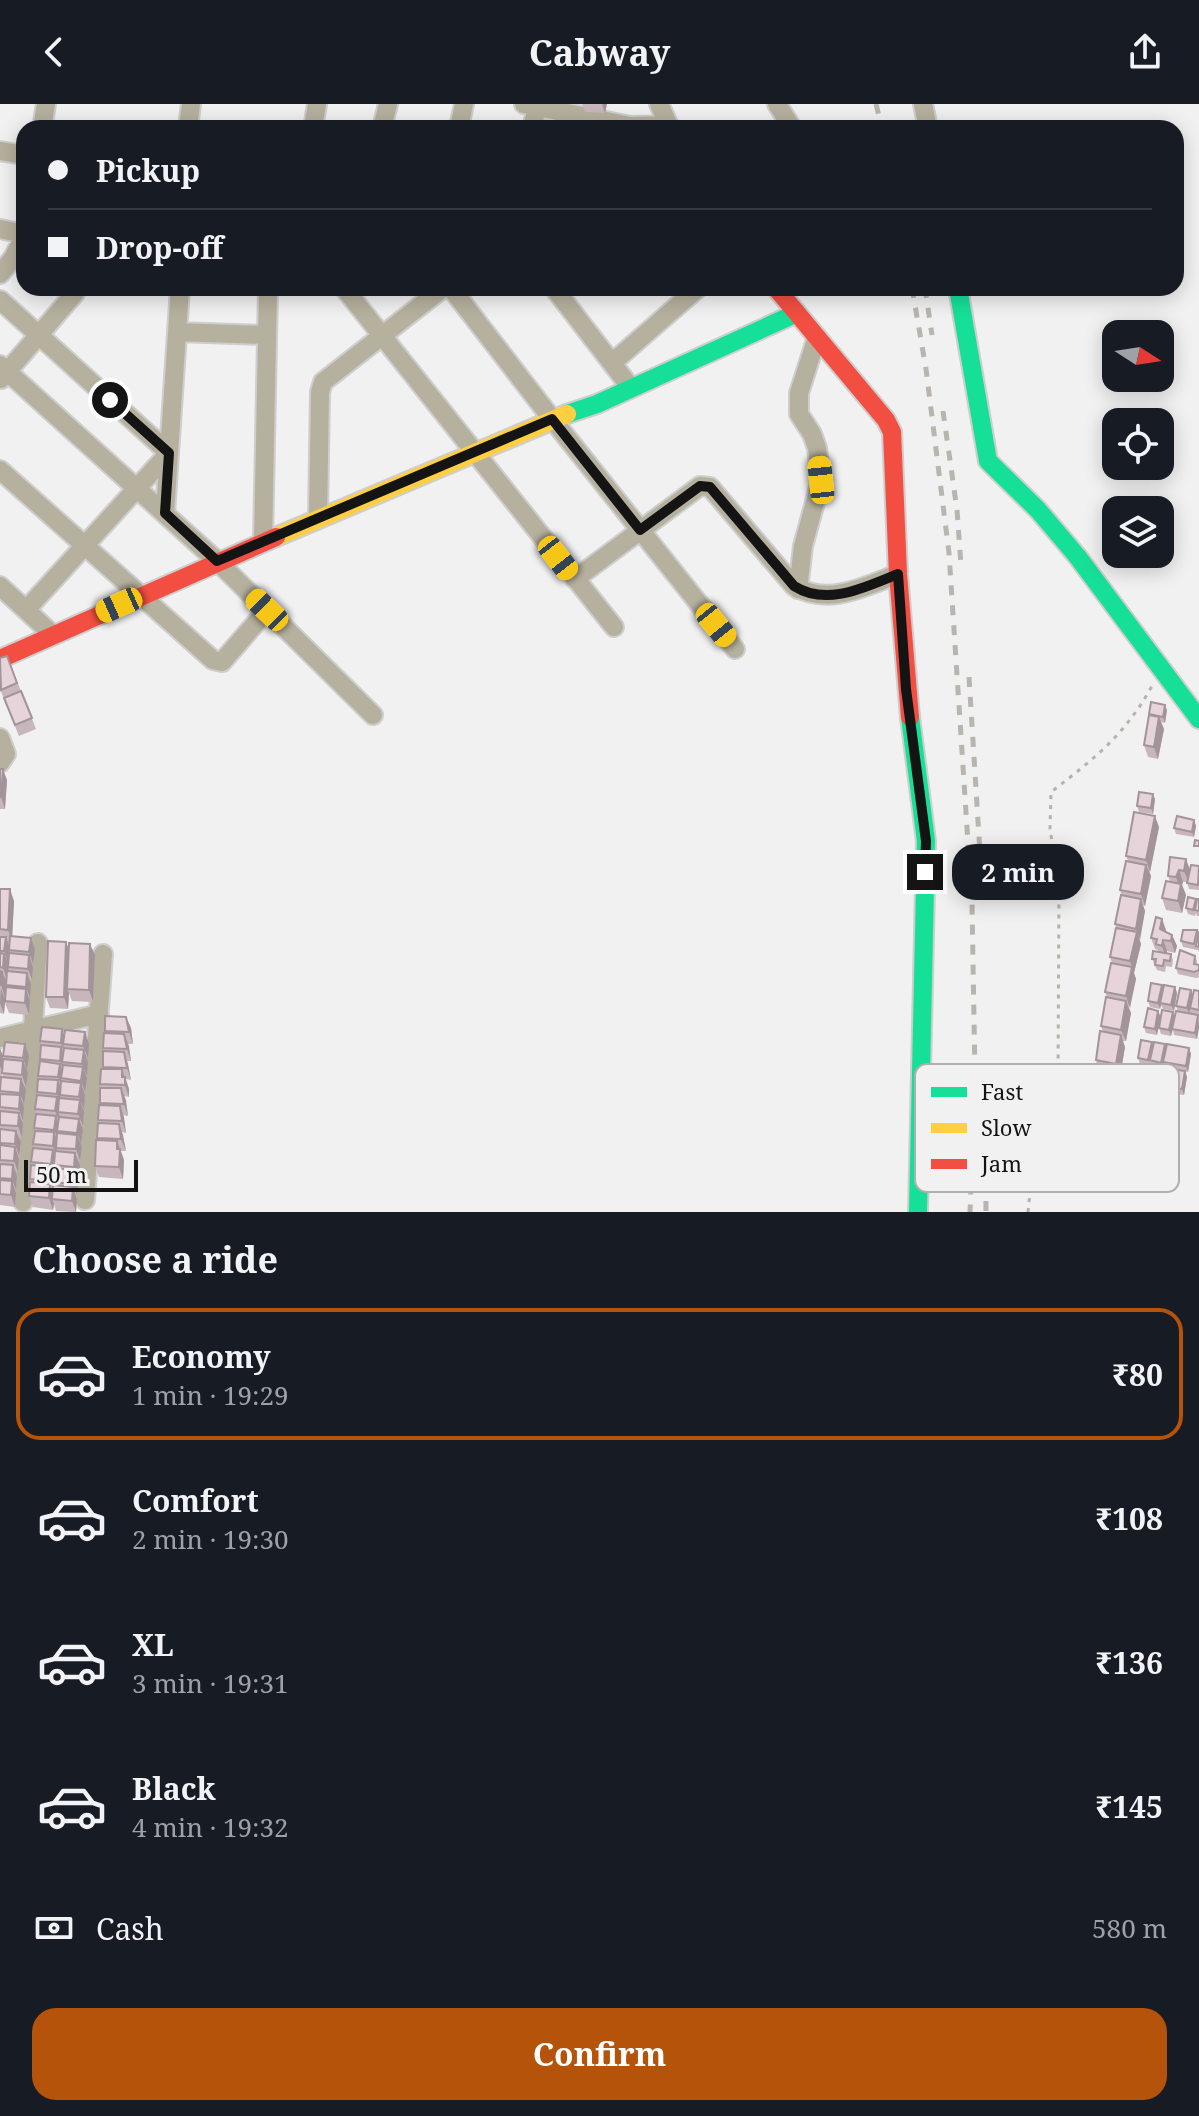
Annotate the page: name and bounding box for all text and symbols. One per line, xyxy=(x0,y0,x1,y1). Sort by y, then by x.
text: Cabway xyxy=(529,28,670,77)
icon: back xyxy=(32,30,76,74)
icon: share xyxy=(1123,30,1167,74)
text: Pickup xyxy=(96,150,200,191)
text: Drop-off xyxy=(96,227,223,268)
north arrow xyxy=(1102,320,1174,392)
map controls xyxy=(1102,320,1174,568)
route start xyxy=(92,382,128,418)
button: locate xyxy=(1102,408,1174,480)
car xyxy=(807,455,835,505)
button: layers xyxy=(1102,496,1174,568)
car xyxy=(534,532,582,584)
car xyxy=(92,584,146,626)
car xyxy=(241,585,293,635)
car xyxy=(692,599,740,651)
callout: 2 min xyxy=(953,844,1085,900)
route end xyxy=(907,854,943,890)
text: 2 min xyxy=(981,854,1055,890)
legend xyxy=(915,1064,1179,1192)
text: Fast xyxy=(981,1076,1023,1106)
text: Slow xyxy=(981,1112,1031,1142)
text: Jam xyxy=(980,1148,1022,1178)
scale bar xyxy=(24,1156,138,1192)
text: 50 m xyxy=(36,1159,87,1189)
text: Choose a ride xyxy=(32,1235,278,1284)
text: Economy xyxy=(132,1336,271,1377)
icon: car xyxy=(36,1338,108,1410)
text: ₹80 xyxy=(1112,1354,1163,1395)
text: 1 min · 19:29 xyxy=(132,1377,289,1413)
text: Comfort xyxy=(132,1480,259,1521)
icon: car xyxy=(36,1482,108,1554)
text: ₹108 xyxy=(1095,1498,1163,1539)
text: 2 min · 19:30 xyxy=(132,1521,289,1557)
text: XL xyxy=(132,1624,174,1665)
icon: car xyxy=(36,1626,108,1698)
text: ₹136 xyxy=(1095,1642,1163,1683)
text: 3 min · 19:31 xyxy=(132,1665,289,1701)
text: Black xyxy=(132,1768,216,1809)
icon: car xyxy=(36,1770,108,1842)
text: ₹145 xyxy=(1095,1786,1163,1827)
text: 4 min · 19:32 xyxy=(132,1809,289,1845)
icon: cash xyxy=(32,1906,76,1950)
text: Cash xyxy=(96,1908,164,1949)
text: 580 m xyxy=(1092,1910,1167,1946)
button: Confirm xyxy=(32,2008,1167,2100)

